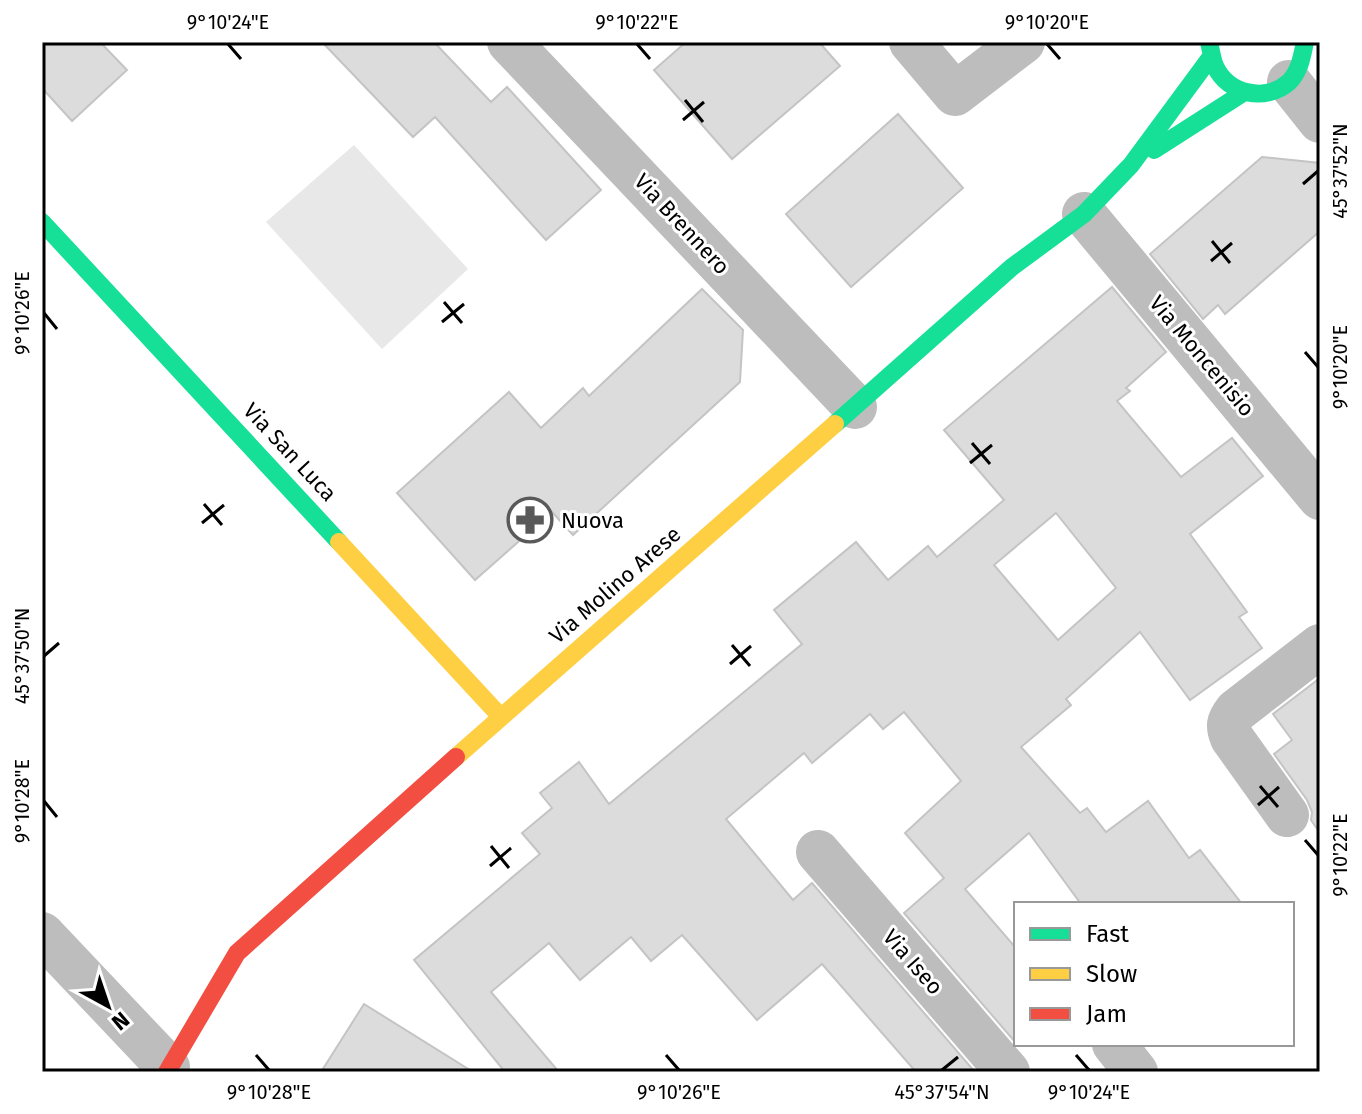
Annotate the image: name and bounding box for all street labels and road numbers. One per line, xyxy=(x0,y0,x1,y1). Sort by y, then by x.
street label: Via Brennero xyxy=(629,168,735,280)
street label: Via Moncenisio xyxy=(1144,290,1260,422)
street label: Via San Luca xyxy=(238,397,342,507)
street label: Via Molino Arese xyxy=(544,521,686,649)
street label: Via Iseo xyxy=(877,924,949,1000)

